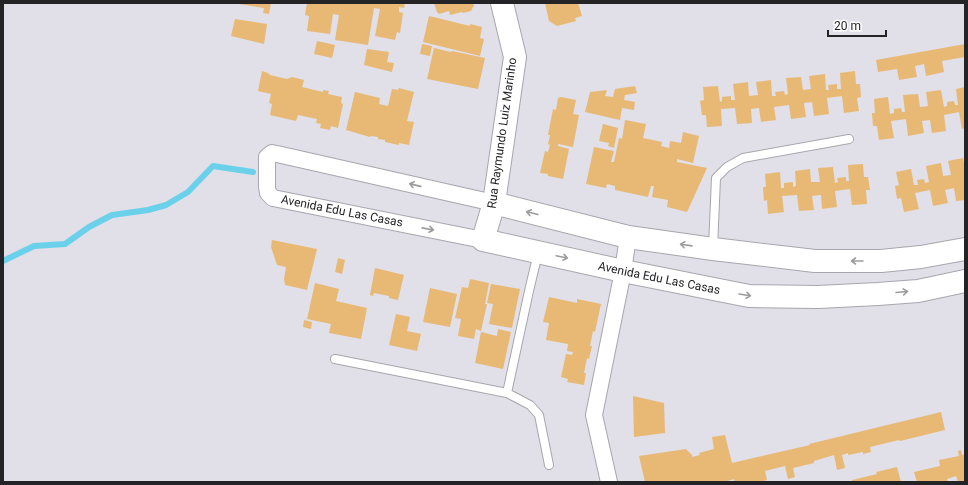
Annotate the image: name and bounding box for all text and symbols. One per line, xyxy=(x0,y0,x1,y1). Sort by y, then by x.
scale bar xyxy=(828,12,886,38)
text: 20 m xyxy=(834,19,861,33)
street label: Rua Raymundo Luiz Marinho xyxy=(484,57,520,209)
one-way arrow xyxy=(409,180,422,188)
street label: Avenida Edu Las Casas xyxy=(280,192,404,230)
one-way arrow xyxy=(525,208,538,216)
one-way arrow xyxy=(421,225,434,233)
one-way arrow xyxy=(680,241,693,249)
one-way arrow xyxy=(556,254,569,262)
one-way arrow xyxy=(851,257,864,265)
street label: Avenida Edu Las Casas xyxy=(597,259,721,297)
one-way arrow xyxy=(895,288,908,295)
one-way arrow xyxy=(738,291,751,299)

